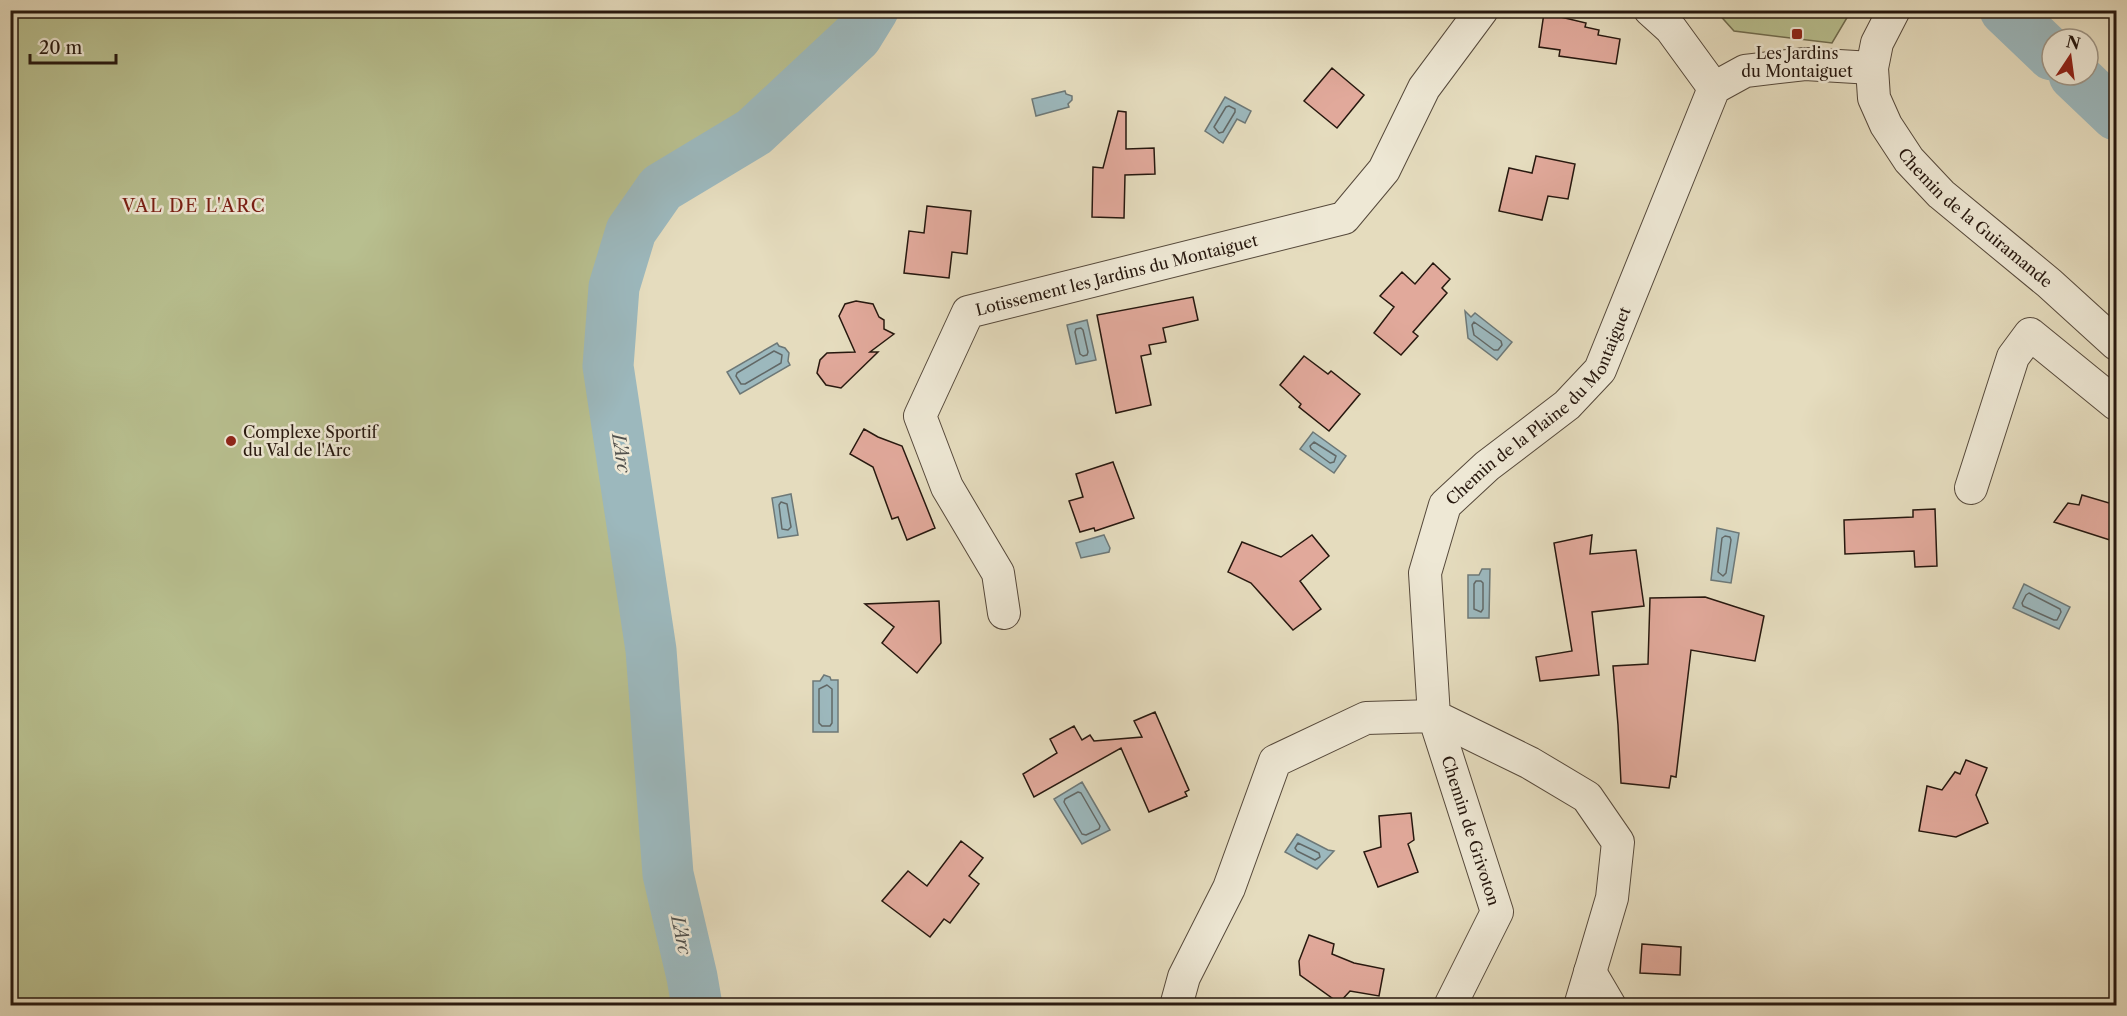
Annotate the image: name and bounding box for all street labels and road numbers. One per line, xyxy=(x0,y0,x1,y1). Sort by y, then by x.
street label: Chemin de la Guiramande xyxy=(1894,144,2057,292)
street label: Lotissement les Jardins du Montaiguet xyxy=(973,230,1260,320)
street label: Chemin de la Plaine du Montaiguet xyxy=(1441,303,1635,509)
street label: Chemin de Grivoton xyxy=(1437,753,1504,908)

